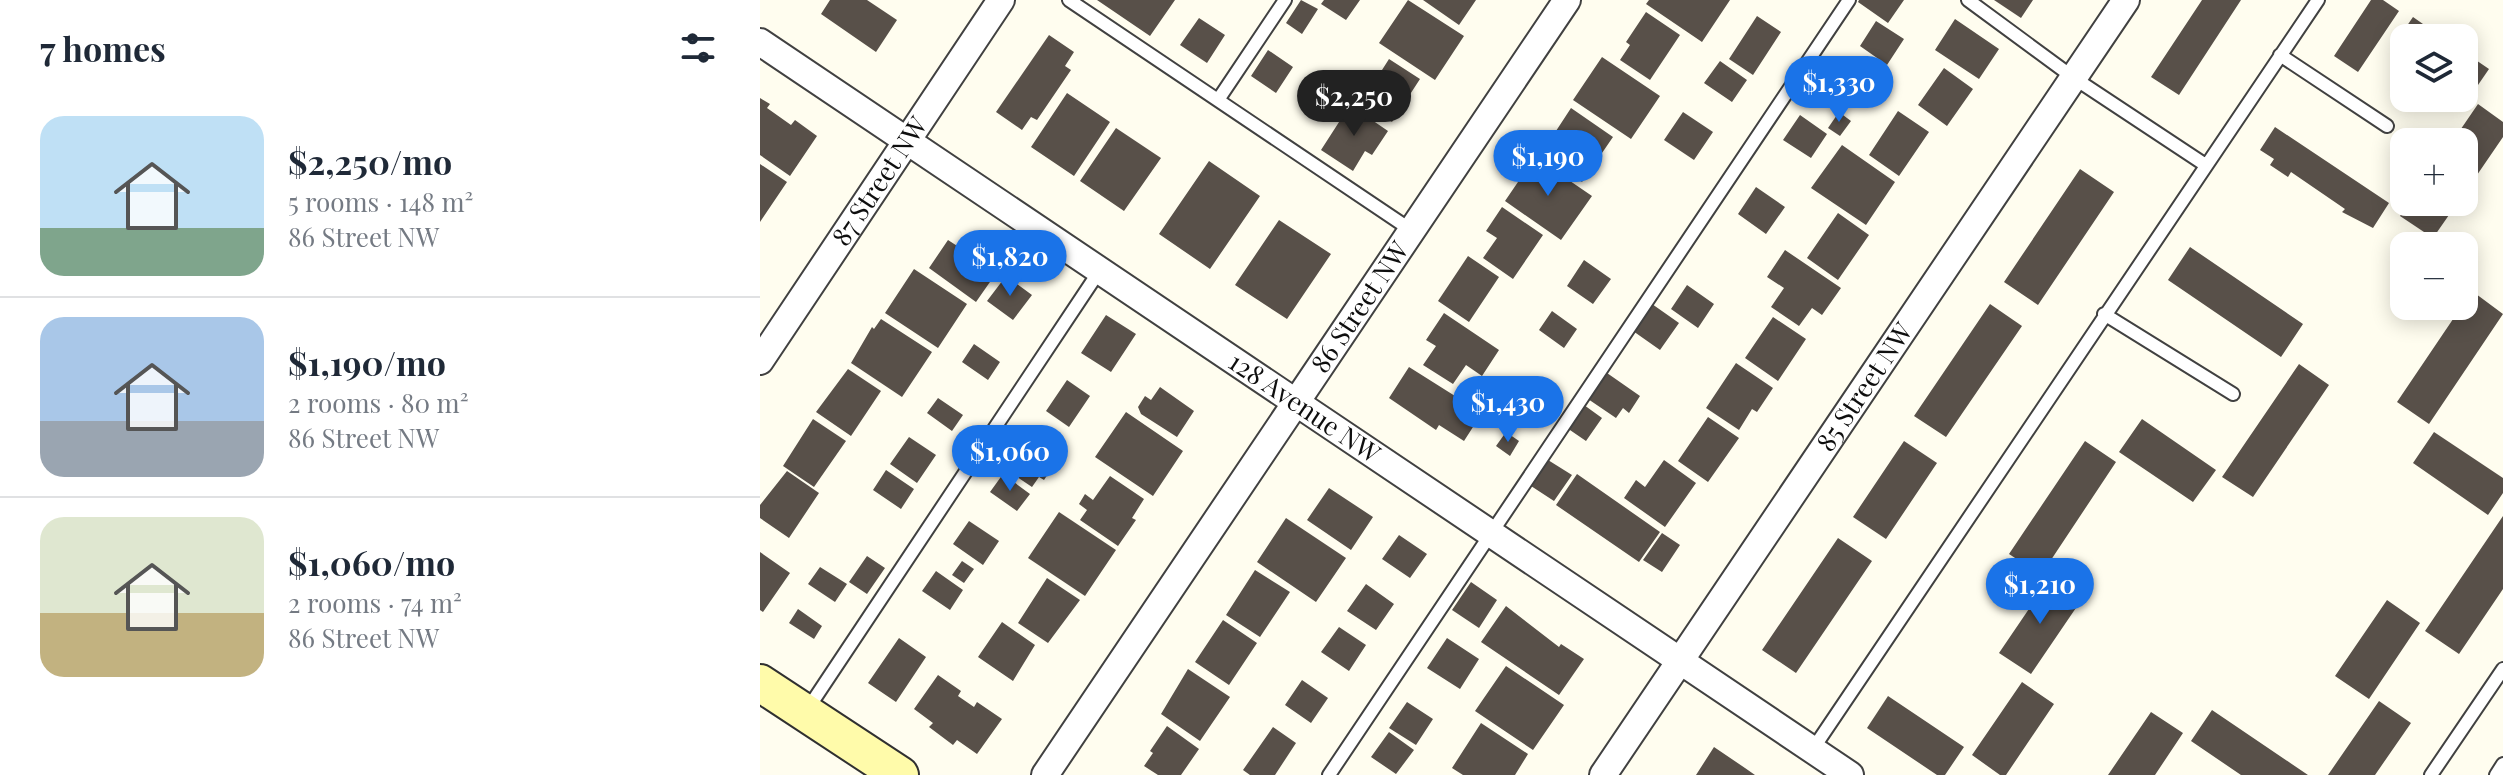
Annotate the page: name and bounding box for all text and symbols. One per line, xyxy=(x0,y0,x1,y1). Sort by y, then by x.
map controls xyxy=(2390,24,2478,320)
button: layers xyxy=(2390,24,2478,112)
text: 7 homes xyxy=(40,25,166,71)
icon: filters xyxy=(676,26,720,70)
pin: $1,330 xyxy=(1774,56,1904,124)
text: $1,330 xyxy=(1802,64,1876,99)
pin: $2,250 xyxy=(1289,70,1419,138)
text: $2,250 xyxy=(1315,78,1393,113)
street label: 87 Street NW xyxy=(823,109,935,252)
button: + xyxy=(2390,128,2478,216)
pin: $1,190 xyxy=(1483,130,1613,198)
text: $2,250/mo xyxy=(288,138,452,184)
text: $1,190 xyxy=(1511,138,1585,173)
icon: home xyxy=(104,148,200,244)
text: 5 rooms · 148 m² xyxy=(288,184,473,219)
text: 86 Street NW xyxy=(288,219,439,254)
pin: $1,820 xyxy=(945,230,1075,298)
button: − xyxy=(2390,232,2478,320)
street label: 86 Street NW xyxy=(1302,233,1416,379)
text: $1,820 xyxy=(972,238,1048,273)
street label: 85 Street NW xyxy=(1808,315,1920,457)
text: $1,190/mo xyxy=(288,339,446,385)
street label: 128 Avenue NW xyxy=(1223,343,1388,471)
icon: home xyxy=(104,349,200,445)
pin: $1,430 xyxy=(1443,376,1573,444)
text: $1,430 xyxy=(1471,384,1545,419)
text: 2 rooms · 80 m² xyxy=(288,385,468,420)
text: 86 Street NW xyxy=(288,420,439,455)
pin: $1,060 xyxy=(945,425,1075,493)
text: $1,060 xyxy=(970,433,1050,468)
text: $1,060/mo xyxy=(288,539,455,585)
icon: home xyxy=(104,549,200,645)
pin: $1,210 xyxy=(1975,558,2105,626)
text: $1,210 xyxy=(2004,566,2076,601)
text: 2 rooms · 74 m² xyxy=(288,585,462,620)
text: 86 Street NW xyxy=(288,620,439,655)

